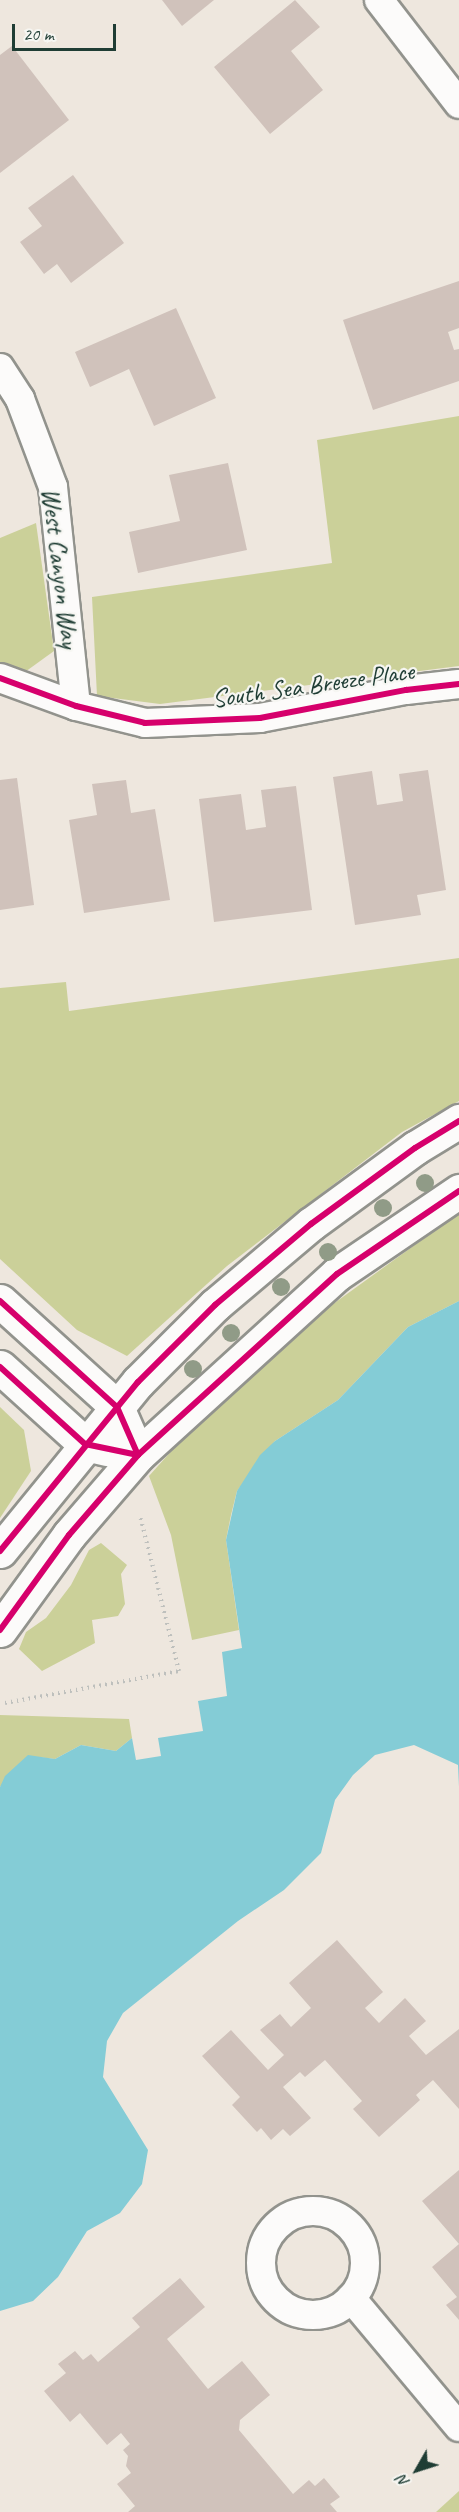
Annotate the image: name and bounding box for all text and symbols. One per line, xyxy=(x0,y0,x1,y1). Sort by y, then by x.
scale bar xyxy=(15,12,118,50)
text: 20 m xyxy=(23,23,54,45)
street label: West Canyon Way xyxy=(35,486,85,650)
street label: South Sea Breeze Place xyxy=(210,655,416,715)
north arrow xyxy=(387,2440,447,2500)
text: N xyxy=(392,2471,414,2491)

